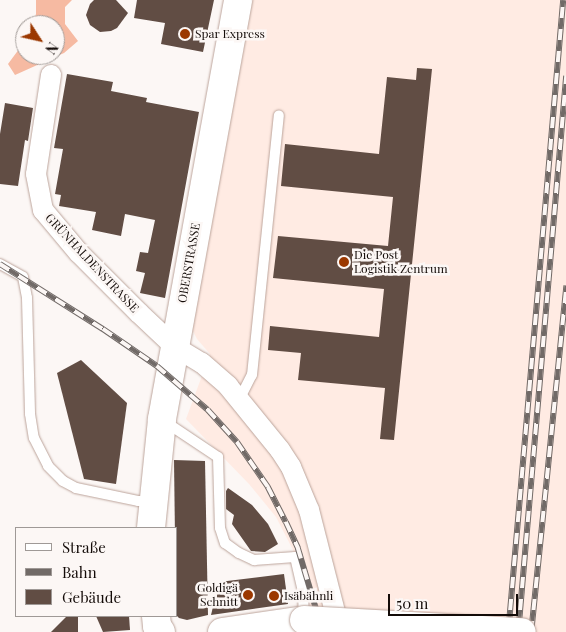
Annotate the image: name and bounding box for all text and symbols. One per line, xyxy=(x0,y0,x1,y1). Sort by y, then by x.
north arrow xyxy=(15,15,65,65)
place label: Spar Express xyxy=(195,27,265,41)
marker: Spar Express xyxy=(179,28,191,40)
text: N xyxy=(41,39,63,58)
street label: GRÜNHALDENSTRASSE xyxy=(42,211,142,315)
street label: OBERSTRASSE xyxy=(175,222,203,304)
place label: Die Post Logistik Zentrum xyxy=(354,248,448,276)
marker: Die Post Logistik Zentrum xyxy=(338,256,350,268)
legend xyxy=(15,527,178,617)
text: Straße xyxy=(62,537,106,557)
text: Bahn xyxy=(62,562,97,582)
place label: Goldigä Schnitt xyxy=(197,581,238,609)
scale bar xyxy=(391,584,521,616)
text: Gebäude xyxy=(62,587,121,607)
marker: Goldigä Schnitt xyxy=(242,589,254,601)
place label: Isäbähnli xyxy=(284,589,333,603)
marker: Isäbähnli xyxy=(268,590,280,602)
text: 50 m xyxy=(396,593,428,613)

